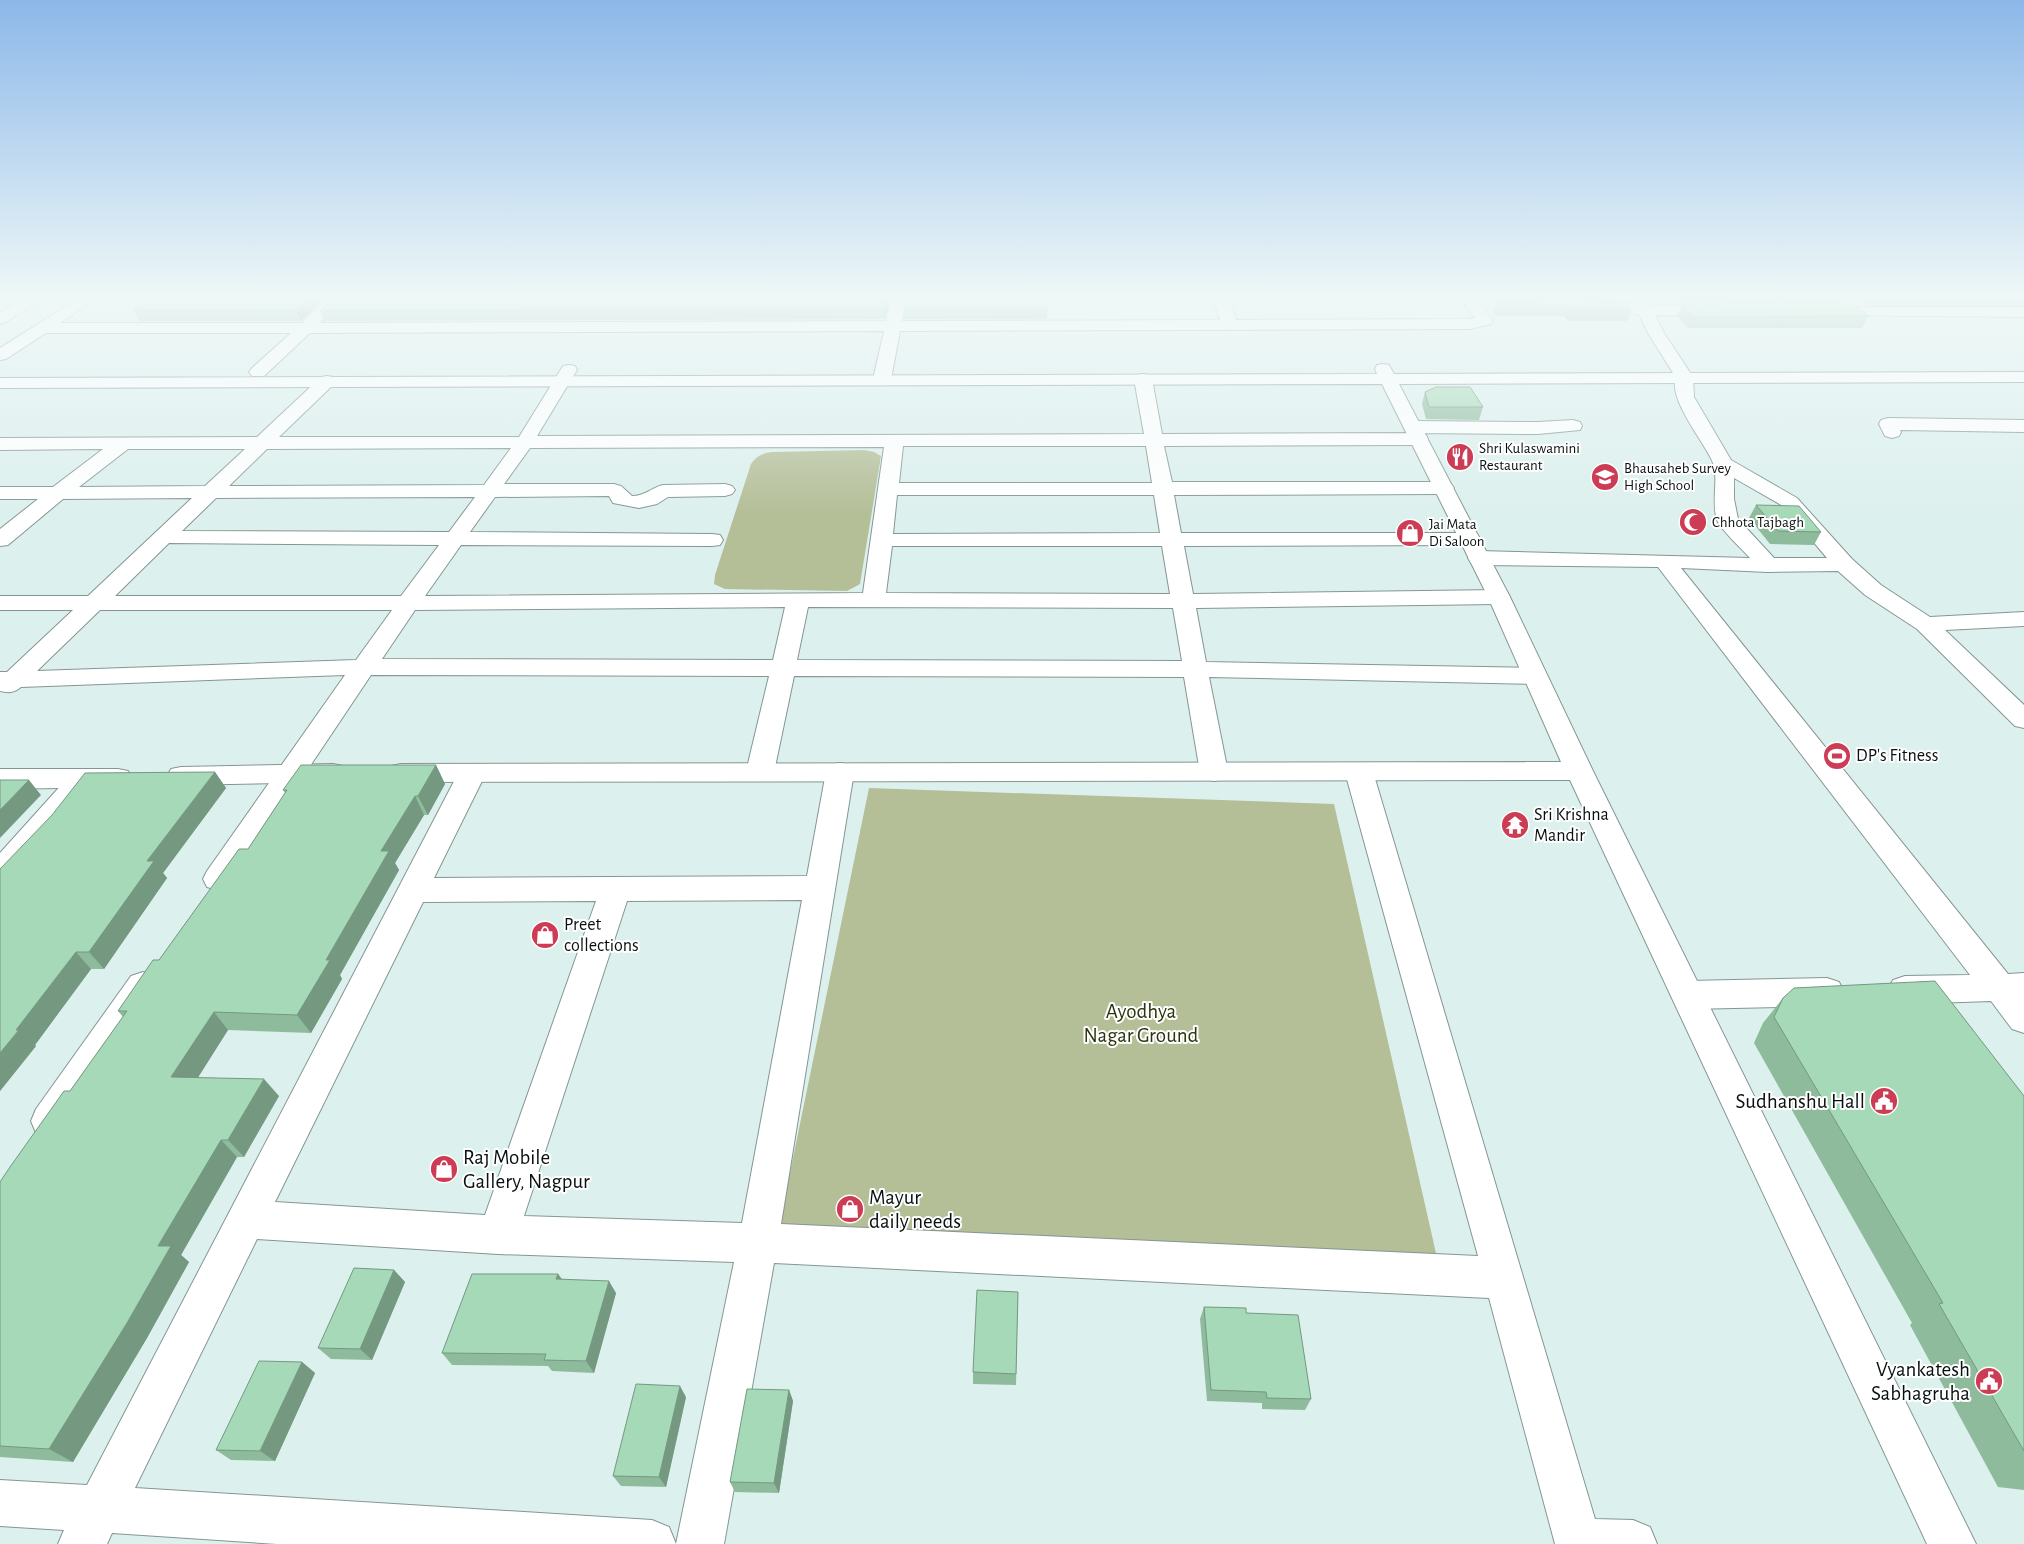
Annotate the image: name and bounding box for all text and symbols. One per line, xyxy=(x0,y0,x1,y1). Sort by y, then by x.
place label: Shri Kulaswamini Restaurant xyxy=(1479,441,1580,473)
restaurant icon: Shri Kulaswamini Restaurant xyxy=(1445,442,1475,472)
place label: Bhausaheb Survey High School xyxy=(1624,461,1731,493)
school or university icon: Bhausaheb Survey High School xyxy=(1590,462,1620,492)
mosque icon: Chhota Tajbagh xyxy=(1678,507,1708,537)
place label: Chhota Tajbagh xyxy=(1712,515,1804,530)
place label: Jai Mata Di Saloon xyxy=(1429,517,1485,549)
shop icon: Jai Mata Di Saloon xyxy=(1395,518,1425,548)
sports icon: DP's Fitness xyxy=(1822,741,1852,771)
place label: DP's Fitness xyxy=(1856,747,1938,765)
place label: Sri Krishna Mandir xyxy=(1534,806,1609,845)
temple icon: Sri Krishna Mandir xyxy=(1500,810,1530,840)
place label: Preet collections xyxy=(564,916,639,955)
shop icon: Preet collections xyxy=(530,920,560,950)
park label: Ayodhya Nagar Ground xyxy=(1084,1001,1199,1046)
public building icon: Sudhanshu Hall xyxy=(1869,1086,1899,1116)
place label: Sudhanshu Hall xyxy=(1735,1091,1865,1112)
place label: Raj Mobile Gallery, Nagpur xyxy=(463,1147,590,1192)
shop icon: Raj Mobile Gallery, Nagpur xyxy=(429,1154,459,1184)
place label: Mayur daily needs xyxy=(869,1187,961,1232)
shop icon: Mayur daily needs xyxy=(835,1194,865,1224)
place label: Vyankatesh Sabhagruha xyxy=(1871,1359,1970,1404)
public building icon: Vyankatesh Sabhagruha xyxy=(1974,1366,2004,1396)

